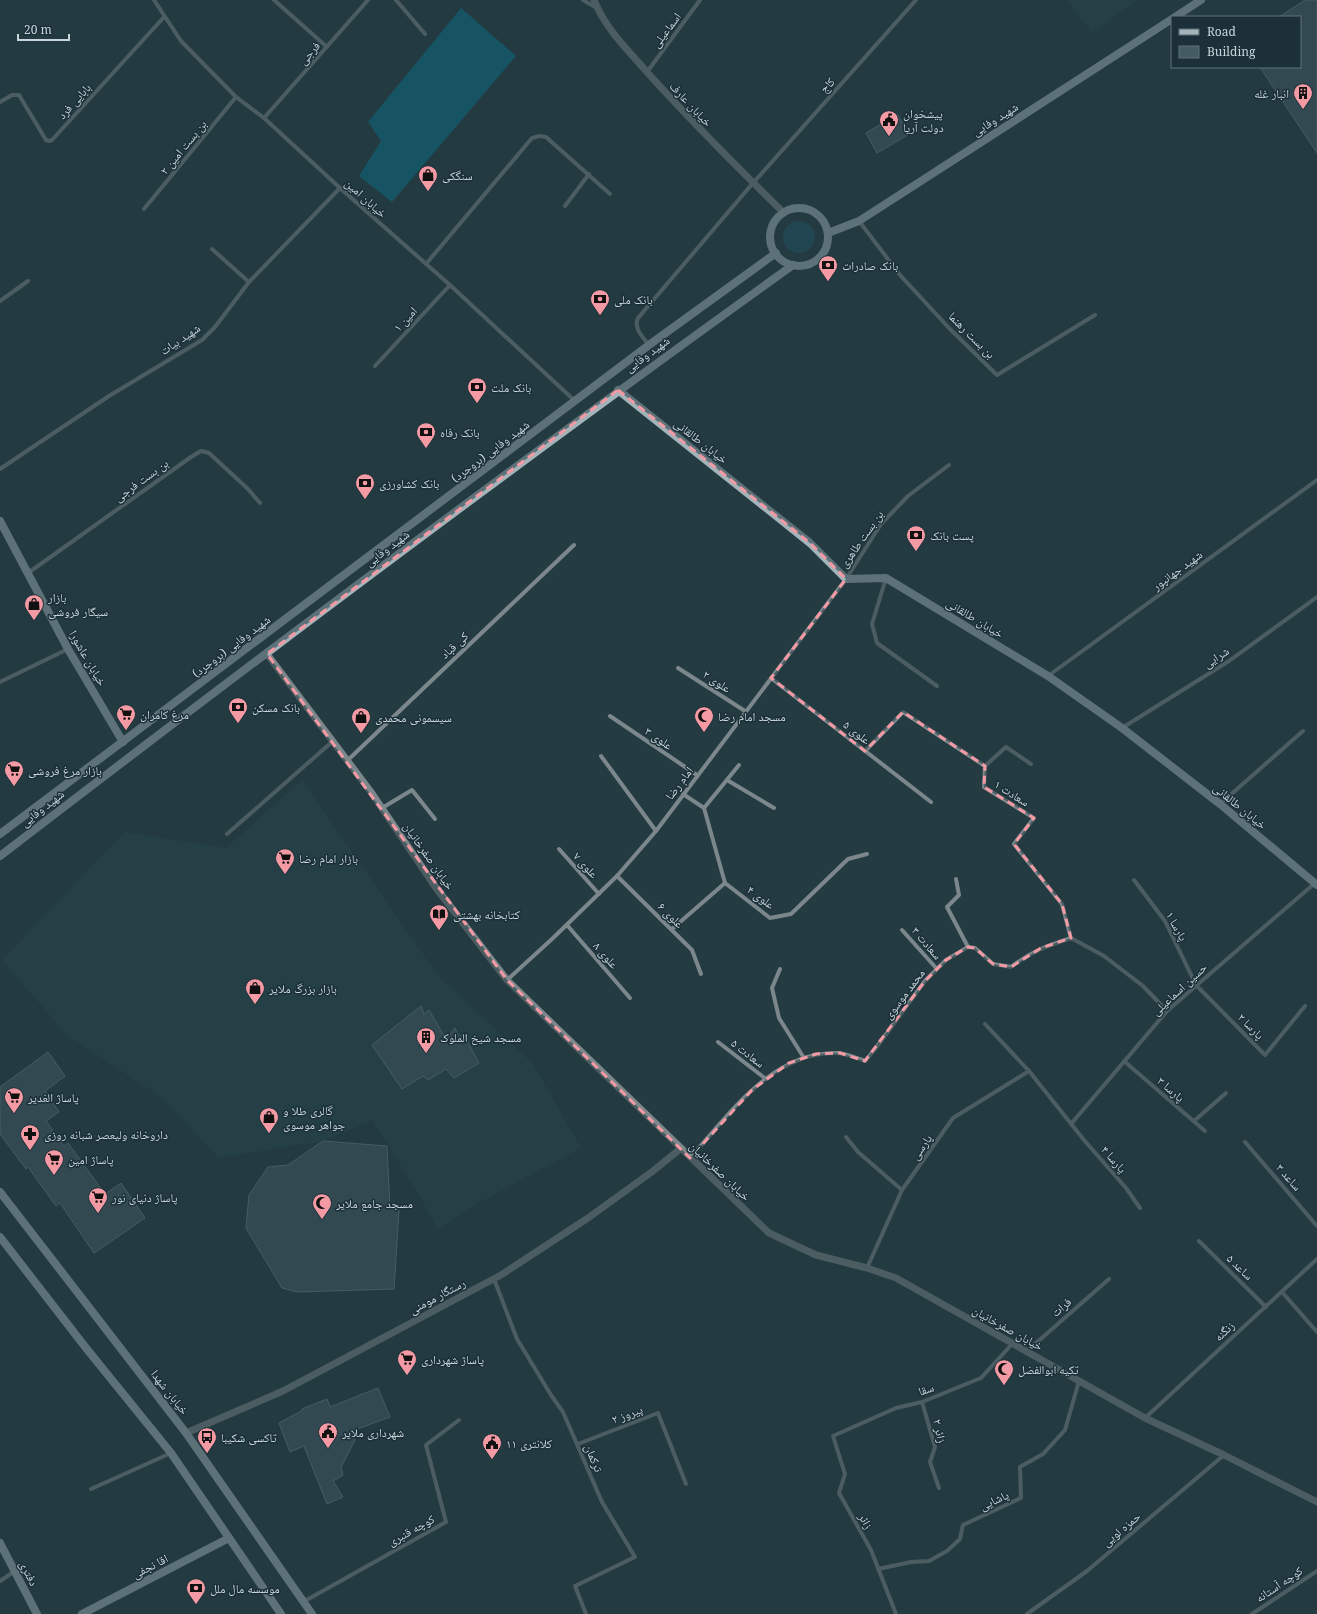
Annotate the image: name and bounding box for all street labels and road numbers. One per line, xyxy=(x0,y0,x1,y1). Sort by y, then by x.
street label: اسماعیلی xyxy=(647,9,685,51)
street label: فرجی xyxy=(294,38,324,68)
street label: کاج xyxy=(815,73,839,97)
street label: خیابان عارف xyxy=(666,78,716,130)
street label: بابایی فرد xyxy=(53,79,95,123)
street label: شهید وفایی xyxy=(969,98,1021,140)
street label: بن بست امین ۲ xyxy=(156,116,210,178)
street label: خیابان امین xyxy=(341,175,391,222)
street label: امین ۱ xyxy=(389,303,421,335)
street label: بن بست رهنما xyxy=(945,308,999,362)
street label: شهید بیات xyxy=(156,319,204,359)
street label: شهید وفایی xyxy=(621,332,673,376)
street label: خیابان طالقانی xyxy=(670,415,732,468)
street label: شهید وفایی (بروجرد) xyxy=(447,416,533,486)
street label: بن بست فرجی xyxy=(110,454,172,506)
street label: بن بست طاهری xyxy=(835,507,887,571)
street label: شهید وفایی xyxy=(361,526,413,570)
street label: شهید جهانپور xyxy=(1147,546,1206,595)
street label: خیابان طالقانی xyxy=(943,594,1007,642)
street label: شهید وفایی (بروجرد) xyxy=(188,611,274,681)
street label: خیابان عاشورا xyxy=(65,627,111,689)
street label: کی قباد xyxy=(436,628,472,662)
street label: شرایی xyxy=(1200,642,1232,672)
street label: علوی ۲ xyxy=(700,666,734,696)
street label: علوی ۵ xyxy=(840,716,874,748)
street label: علوی ۳ xyxy=(642,722,676,754)
street label: امام رضا xyxy=(661,763,697,803)
street label: سعادت ۱ xyxy=(991,776,1033,810)
street label: خیابان طالقانی xyxy=(1210,779,1271,833)
street label: شهید وفایی xyxy=(16,785,68,831)
street label: خیابان صفرخانیان xyxy=(399,819,459,893)
street label: علوی ۷ xyxy=(569,848,603,882)
street label: علوی ۴ xyxy=(744,881,778,913)
street label: علوی ۶ xyxy=(654,898,688,932)
street label: پارسا ۱ xyxy=(1162,908,1192,944)
street label: سعادت ۳ xyxy=(908,923,946,963)
street label: علوی ۸ xyxy=(590,938,622,972)
street label: حسین اسماعیلی xyxy=(1147,959,1211,1019)
street label: محمد موسوی xyxy=(879,965,929,1023)
street label: پارسا ۲ xyxy=(1234,1009,1268,1043)
street label: سعادت ۵ xyxy=(728,1034,769,1072)
street label: پارسا ۳ xyxy=(1154,1072,1189,1106)
street label: پارسی xyxy=(906,1130,936,1163)
street label: خیابان صفرخانیان xyxy=(686,1138,754,1205)
street label: پارسا ۴ xyxy=(1097,1142,1131,1177)
street label: ساعد ۳ xyxy=(1272,1160,1306,1194)
street label: ساعد ۵ xyxy=(1223,1250,1257,1284)
street label: رستگار مومنی xyxy=(406,1274,468,1318)
street label: فرات xyxy=(1047,1293,1075,1321)
street label: خیابان صفرخانیان xyxy=(969,1301,1047,1355)
street label: زنگنه xyxy=(1210,1317,1238,1345)
street label: خیابان شهدا xyxy=(147,1366,193,1418)
street label: سقا xyxy=(916,1378,936,1399)
street label: پیروز ۲ xyxy=(609,1400,645,1428)
street label: زائر ۲ xyxy=(929,1417,951,1445)
street label: ترکمان xyxy=(581,1441,608,1475)
street label: پاشایی xyxy=(977,1486,1012,1514)
street label: حمزه لویی xyxy=(1098,1507,1144,1550)
street label: زائر xyxy=(854,1509,877,1532)
street label: کوچه قنبری xyxy=(385,1510,437,1550)
street label: اقا نجفی xyxy=(129,1550,171,1582)
street label: دفتری xyxy=(15,1557,43,1589)
street label: کوچه آستانه xyxy=(1252,1562,1306,1606)

